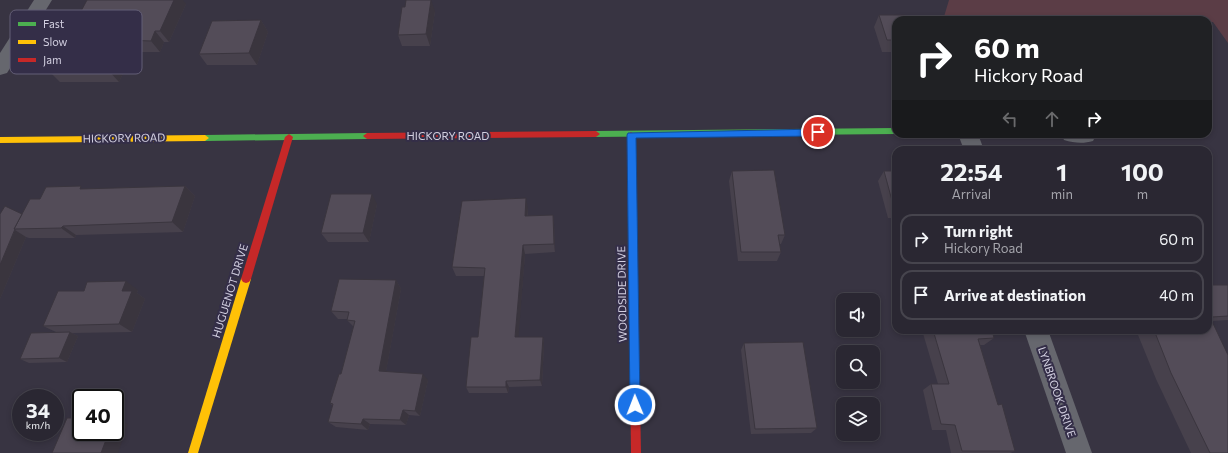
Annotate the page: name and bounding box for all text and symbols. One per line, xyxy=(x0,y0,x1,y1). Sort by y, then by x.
legend xyxy=(10,10,142,74)
text: Fast xyxy=(43,17,65,30)
text: 60 m xyxy=(974,30,1040,64)
icon: right xyxy=(908,32,960,84)
text: Slow xyxy=(43,35,68,48)
text: Jam xyxy=(43,53,62,67)
text: Hickory Road xyxy=(974,64,1083,86)
icon: left xyxy=(999,108,1021,130)
icon: ahead xyxy=(1041,108,1063,130)
icon: right xyxy=(1083,108,1105,130)
pin xyxy=(801,115,835,149)
icon: arrive xyxy=(807,121,829,143)
street label: HICKORY ROAD xyxy=(407,129,489,142)
street label: HICKORY ROAD xyxy=(83,130,165,145)
text: 22:54 xyxy=(940,157,1003,186)
text: 1 xyxy=(1056,157,1067,186)
text: 100 xyxy=(1121,157,1164,186)
text: Arrival xyxy=(952,186,991,202)
text: min xyxy=(1051,186,1073,202)
text: m xyxy=(1137,186,1148,202)
text: Turn right xyxy=(944,222,1013,240)
icon: right xyxy=(910,228,932,250)
text: 60 m xyxy=(1159,230,1194,248)
text: Hickory Road xyxy=(944,240,1023,256)
street label: HUGUENOT DRIVE xyxy=(209,242,250,339)
street label: WOODSIDE DRIVE xyxy=(614,246,629,342)
icon: arrive xyxy=(910,284,932,306)
text: Arrive at destination xyxy=(944,286,1086,304)
text: 40 m xyxy=(1159,286,1194,304)
map controls xyxy=(836,293,880,441)
button: sound xyxy=(836,293,880,337)
button: search xyxy=(836,345,880,389)
street label: LYNBROOK DRIVE xyxy=(1036,345,1079,439)
position arrow xyxy=(614,384,656,426)
speed limit sign: 40 xyxy=(72,389,124,441)
button: layers xyxy=(836,397,880,441)
text: 34 xyxy=(26,398,50,422)
text: km/h xyxy=(26,419,50,431)

